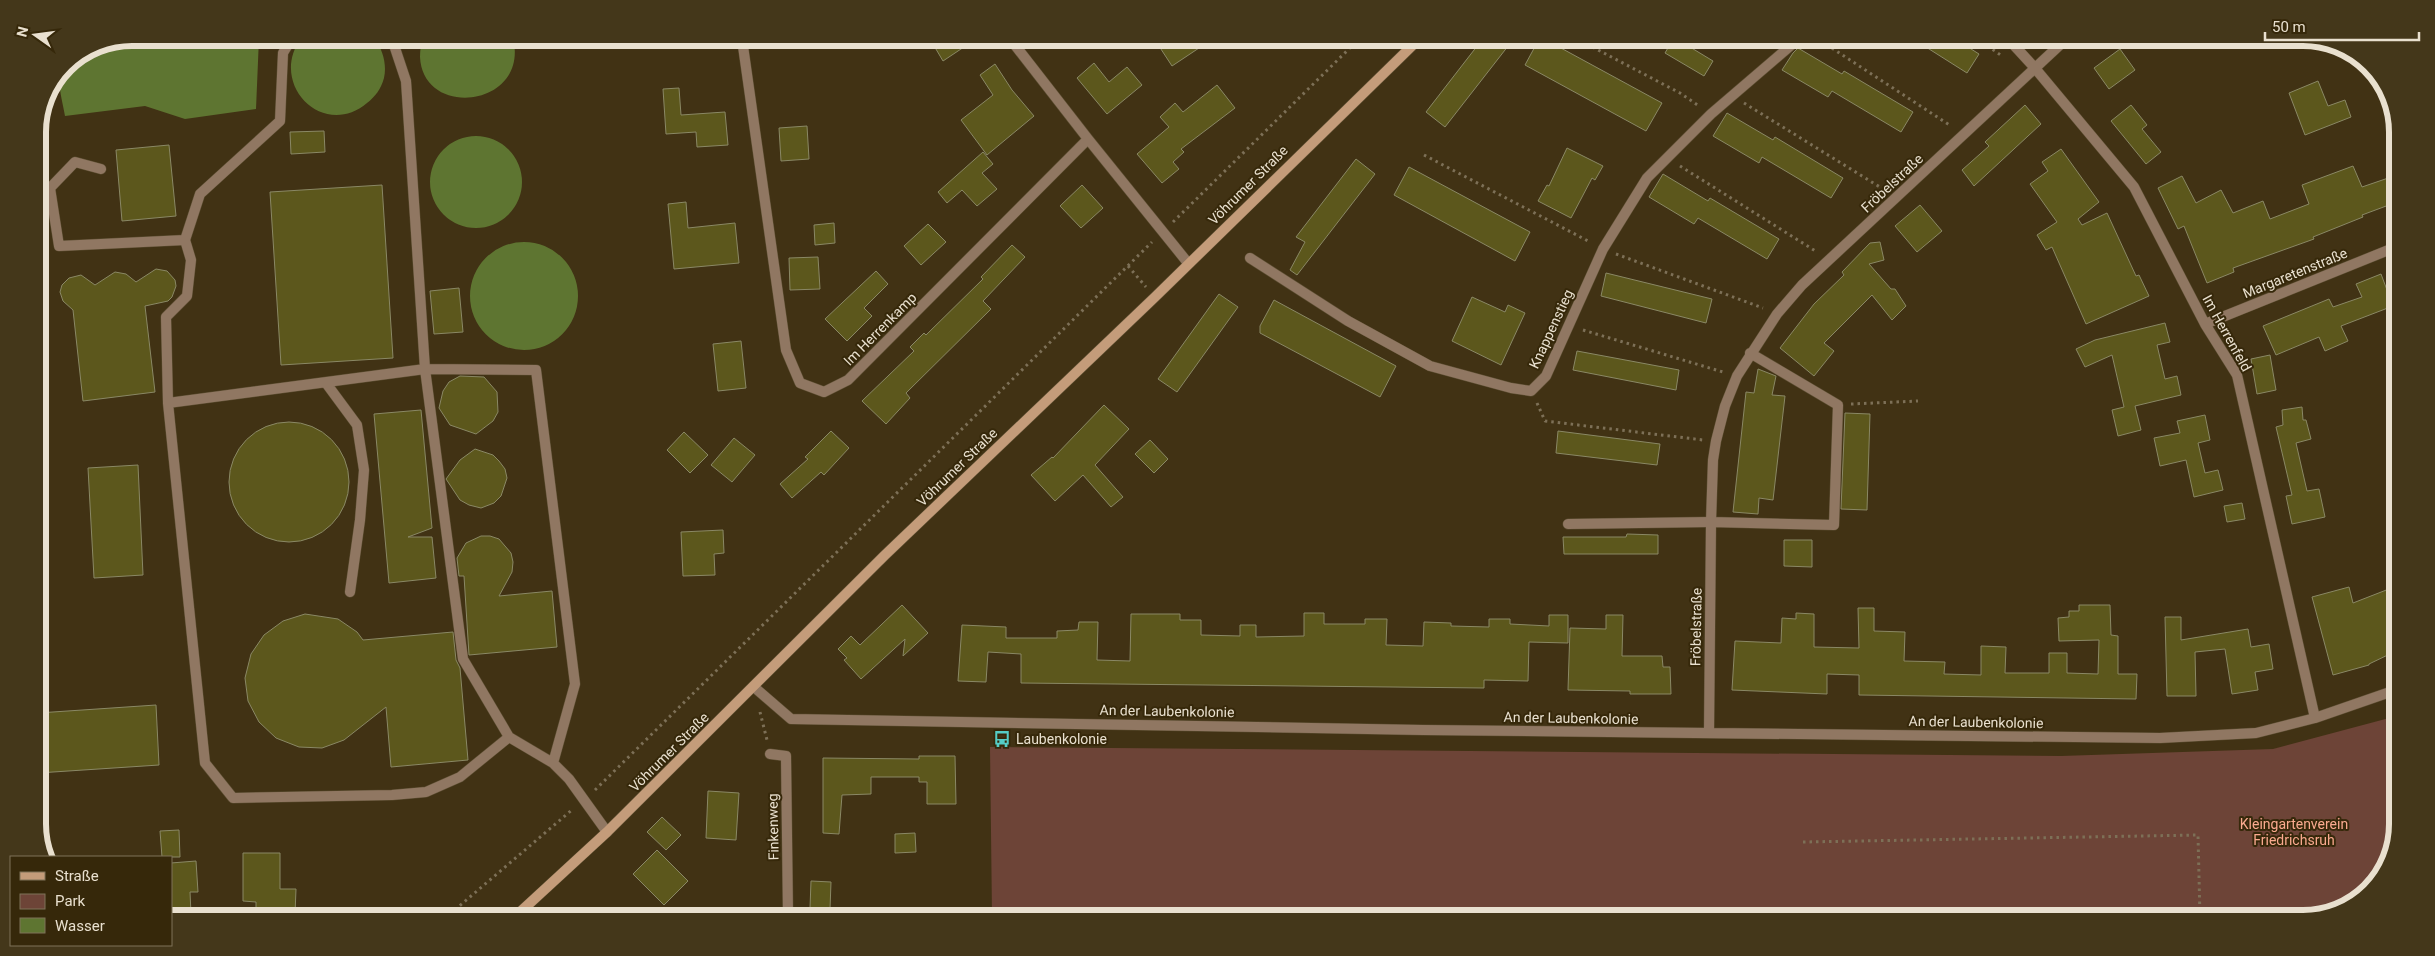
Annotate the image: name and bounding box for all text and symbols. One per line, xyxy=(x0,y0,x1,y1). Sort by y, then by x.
north arrow xyxy=(10,10,60,60)
scale bar xyxy=(2265,10,2419,42)
text: 50 m xyxy=(2272,18,2306,36)
text: N xyxy=(13,25,31,39)
street label: Vöhrumer Straße xyxy=(1205,142,1291,228)
street label: Fröbelstraße xyxy=(1858,150,1926,216)
street label: Margaretenstraße xyxy=(2240,245,2350,301)
street label: Knappenstieg xyxy=(1526,287,1576,371)
street label: Im Herrenkamp xyxy=(840,289,920,369)
street label: Im Herrenfeld xyxy=(2199,292,2255,374)
street label: Vöhrumer Straße xyxy=(914,425,1000,509)
street label: Fröbelstraße xyxy=(1687,588,1705,666)
street label: An der Laubenkolonie xyxy=(1099,702,1235,720)
street label: Vöhrumer Straße xyxy=(626,709,712,795)
street label: An der Laubenkolonie xyxy=(1503,709,1639,727)
street label: An der Laubenkolonie xyxy=(1908,713,2044,731)
bus stop icon: Laubenkolonie xyxy=(992,729,1012,749)
place label: Laubenkolonie xyxy=(1016,731,1107,747)
street label: Finkenweg xyxy=(764,793,782,861)
park label: Kleingartenverein Friedrichsruh xyxy=(2240,816,2348,848)
legend xyxy=(10,856,172,946)
text: Straße xyxy=(55,867,99,885)
text: Park xyxy=(55,892,86,910)
text: Wasser xyxy=(55,917,105,935)

